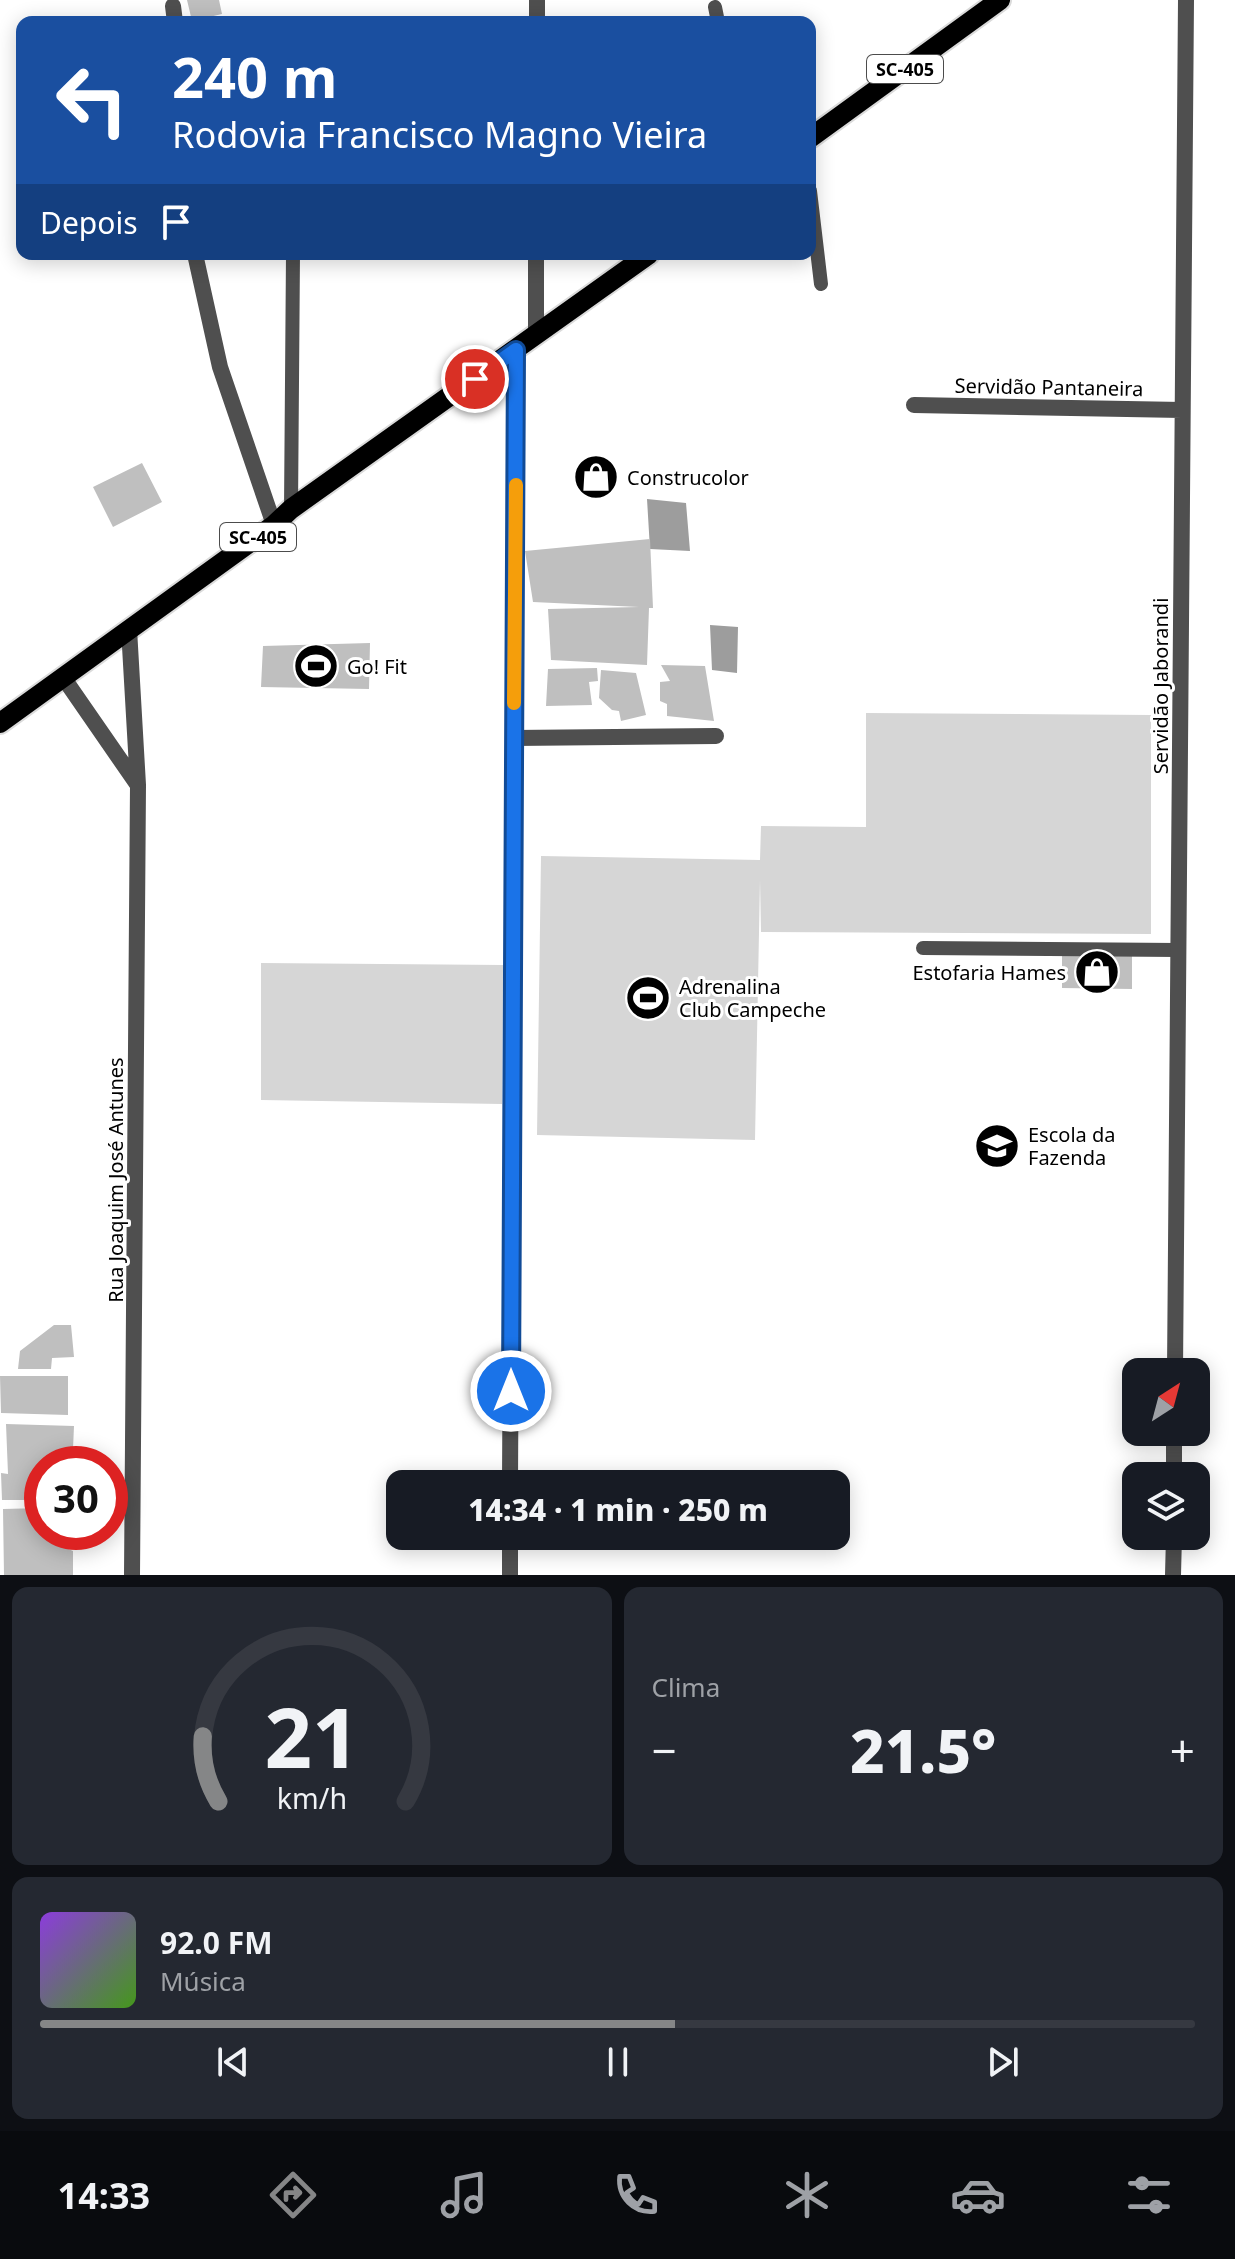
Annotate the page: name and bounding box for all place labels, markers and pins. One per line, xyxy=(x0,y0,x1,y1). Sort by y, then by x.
pin xyxy=(441,345,509,413)
shop icon: Construcolor xyxy=(572,453,620,501)
place label: Construcolor xyxy=(627,464,749,491)
sports icon: Go! Fit xyxy=(292,642,340,690)
place label: Go! Fit xyxy=(347,653,407,680)
shop icon: Estofaria Hames xyxy=(1073,948,1121,996)
place label: Estofaria Hames xyxy=(912,959,1066,986)
place label: Adrenalina Club Campeche xyxy=(679,973,826,1023)
sports icon: Adrenalina Club Campeche xyxy=(624,974,672,1022)
place label: Escola da Fazenda xyxy=(1028,1121,1116,1171)
school or university icon: Escola da Fazenda xyxy=(973,1122,1021,1170)

